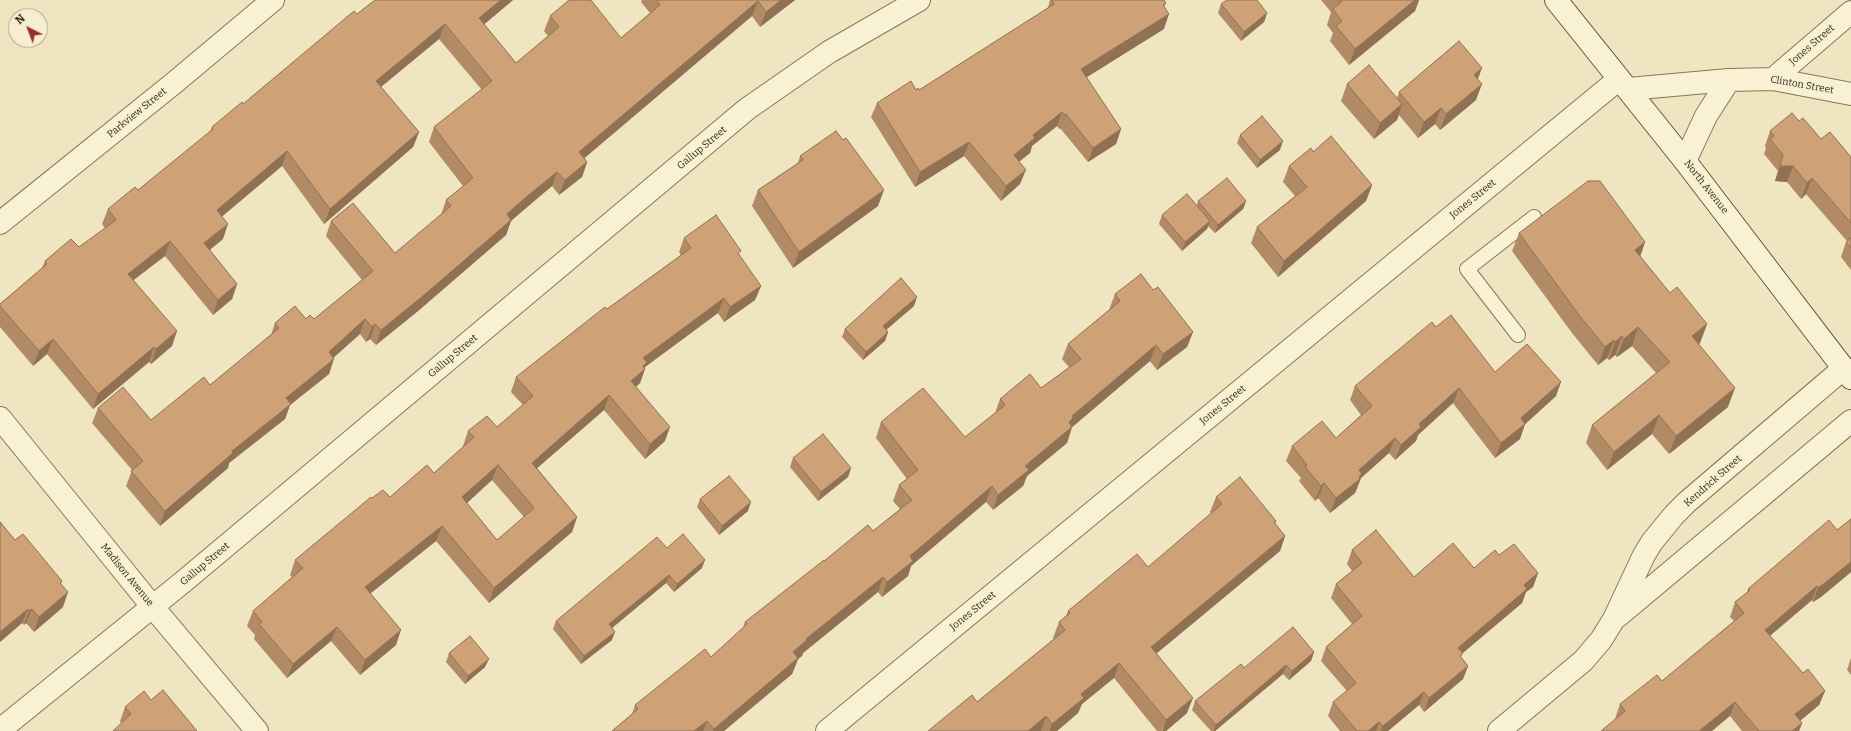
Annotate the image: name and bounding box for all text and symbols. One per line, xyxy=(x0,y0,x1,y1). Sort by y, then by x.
north arrow xyxy=(8,8,48,48)
text: N xyxy=(13,12,28,27)
street label: Jones Street xyxy=(1787,22,1837,68)
street label: Clinton Street xyxy=(1769,74,1835,96)
street label: Parkview Street xyxy=(105,85,169,141)
street label: Gallup Street xyxy=(675,124,729,172)
street label: North Avenue xyxy=(1681,158,1731,216)
street label: Jones Street xyxy=(1448,177,1498,221)
street label: Gallup Street xyxy=(426,332,480,380)
street label: Jones Street xyxy=(1198,383,1248,427)
street label: Kendrick Street xyxy=(1682,453,1744,509)
street label: Gallup Street xyxy=(178,540,232,588)
street label: Madison Avenue xyxy=(98,541,156,609)
street label: Jones Street xyxy=(948,589,998,633)

